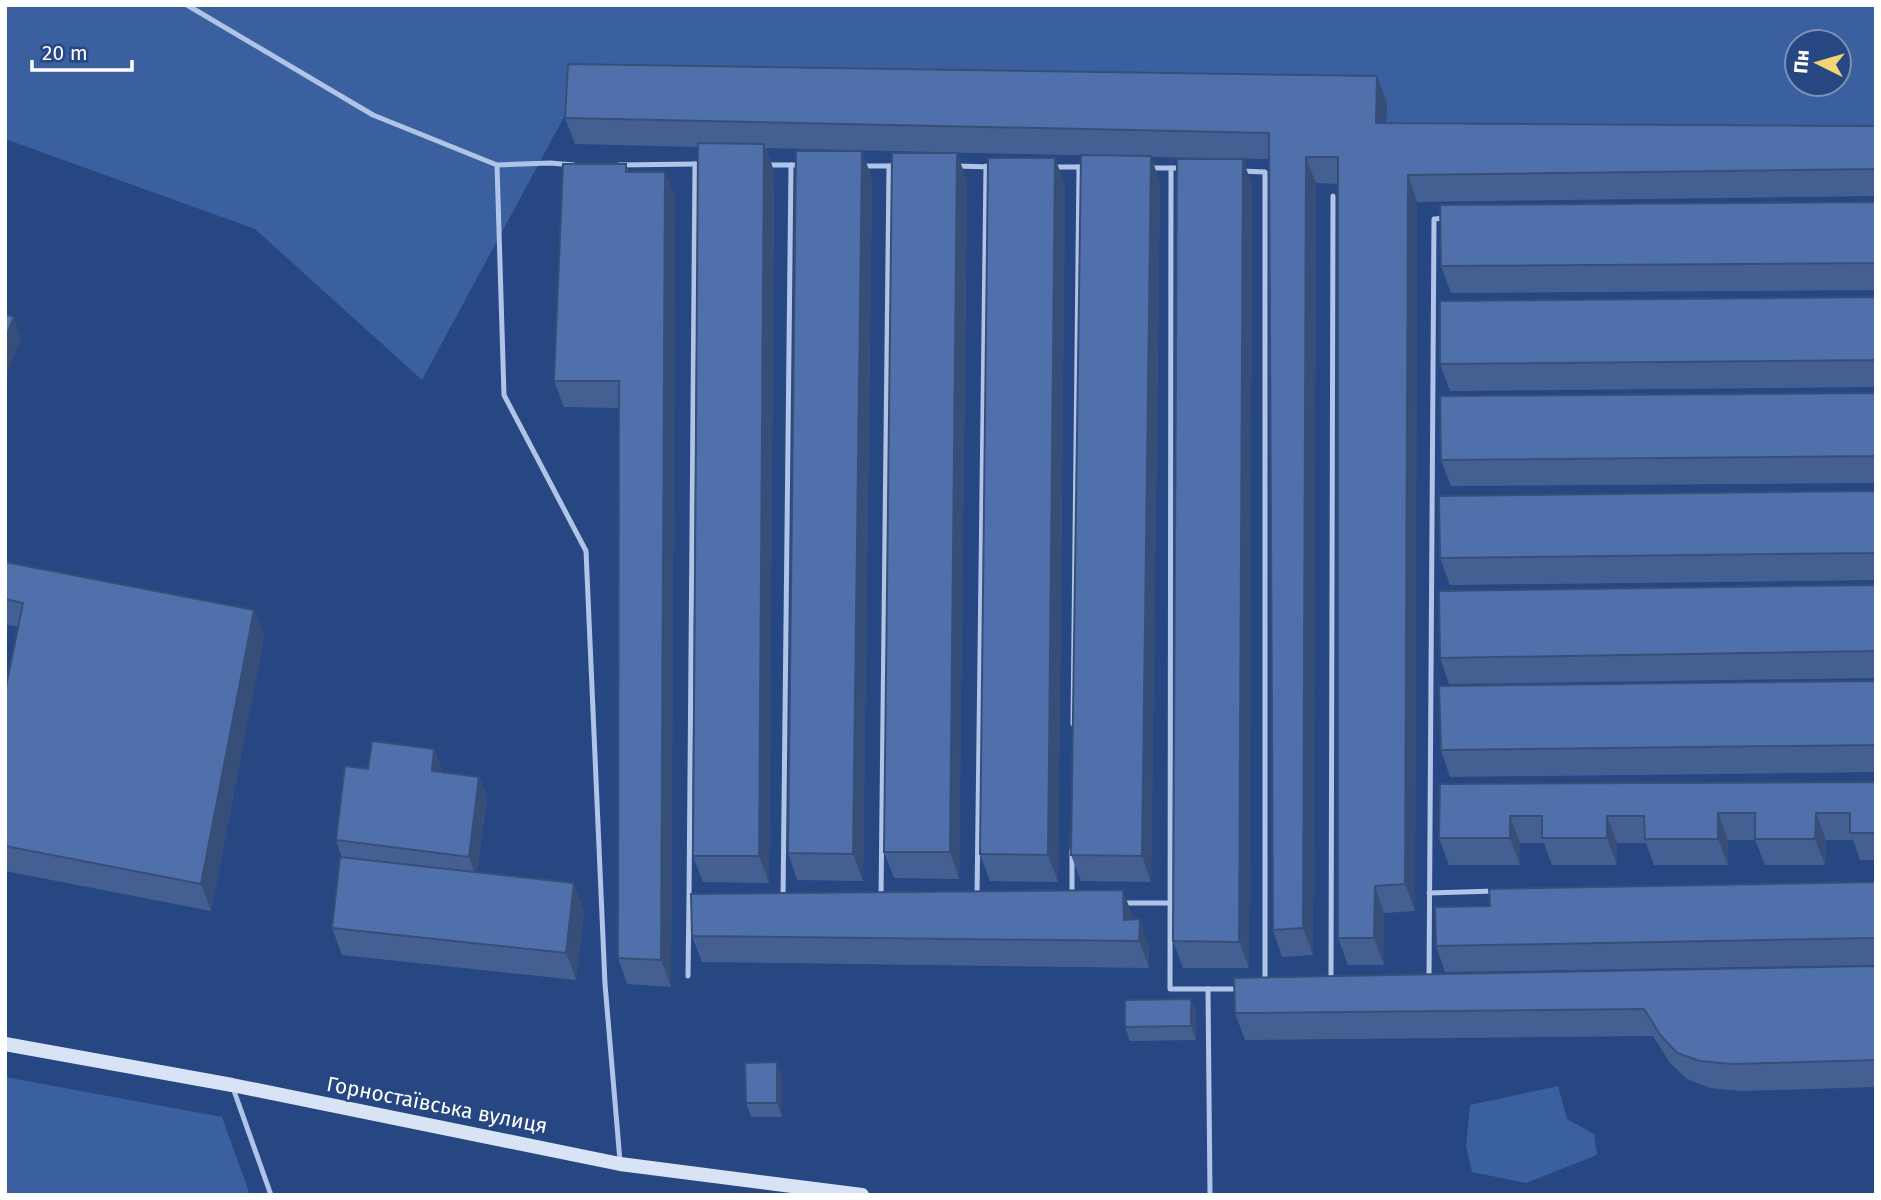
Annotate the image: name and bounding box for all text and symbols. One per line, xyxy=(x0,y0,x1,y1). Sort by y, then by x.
scale bar xyxy=(32,28,131,72)
north arrow xyxy=(1783,28,1853,98)
text: 20 m xyxy=(42,40,88,66)
text: Пн xyxy=(1789,49,1814,74)
street label: Горностаївська вулиця xyxy=(324,1071,550,1139)

